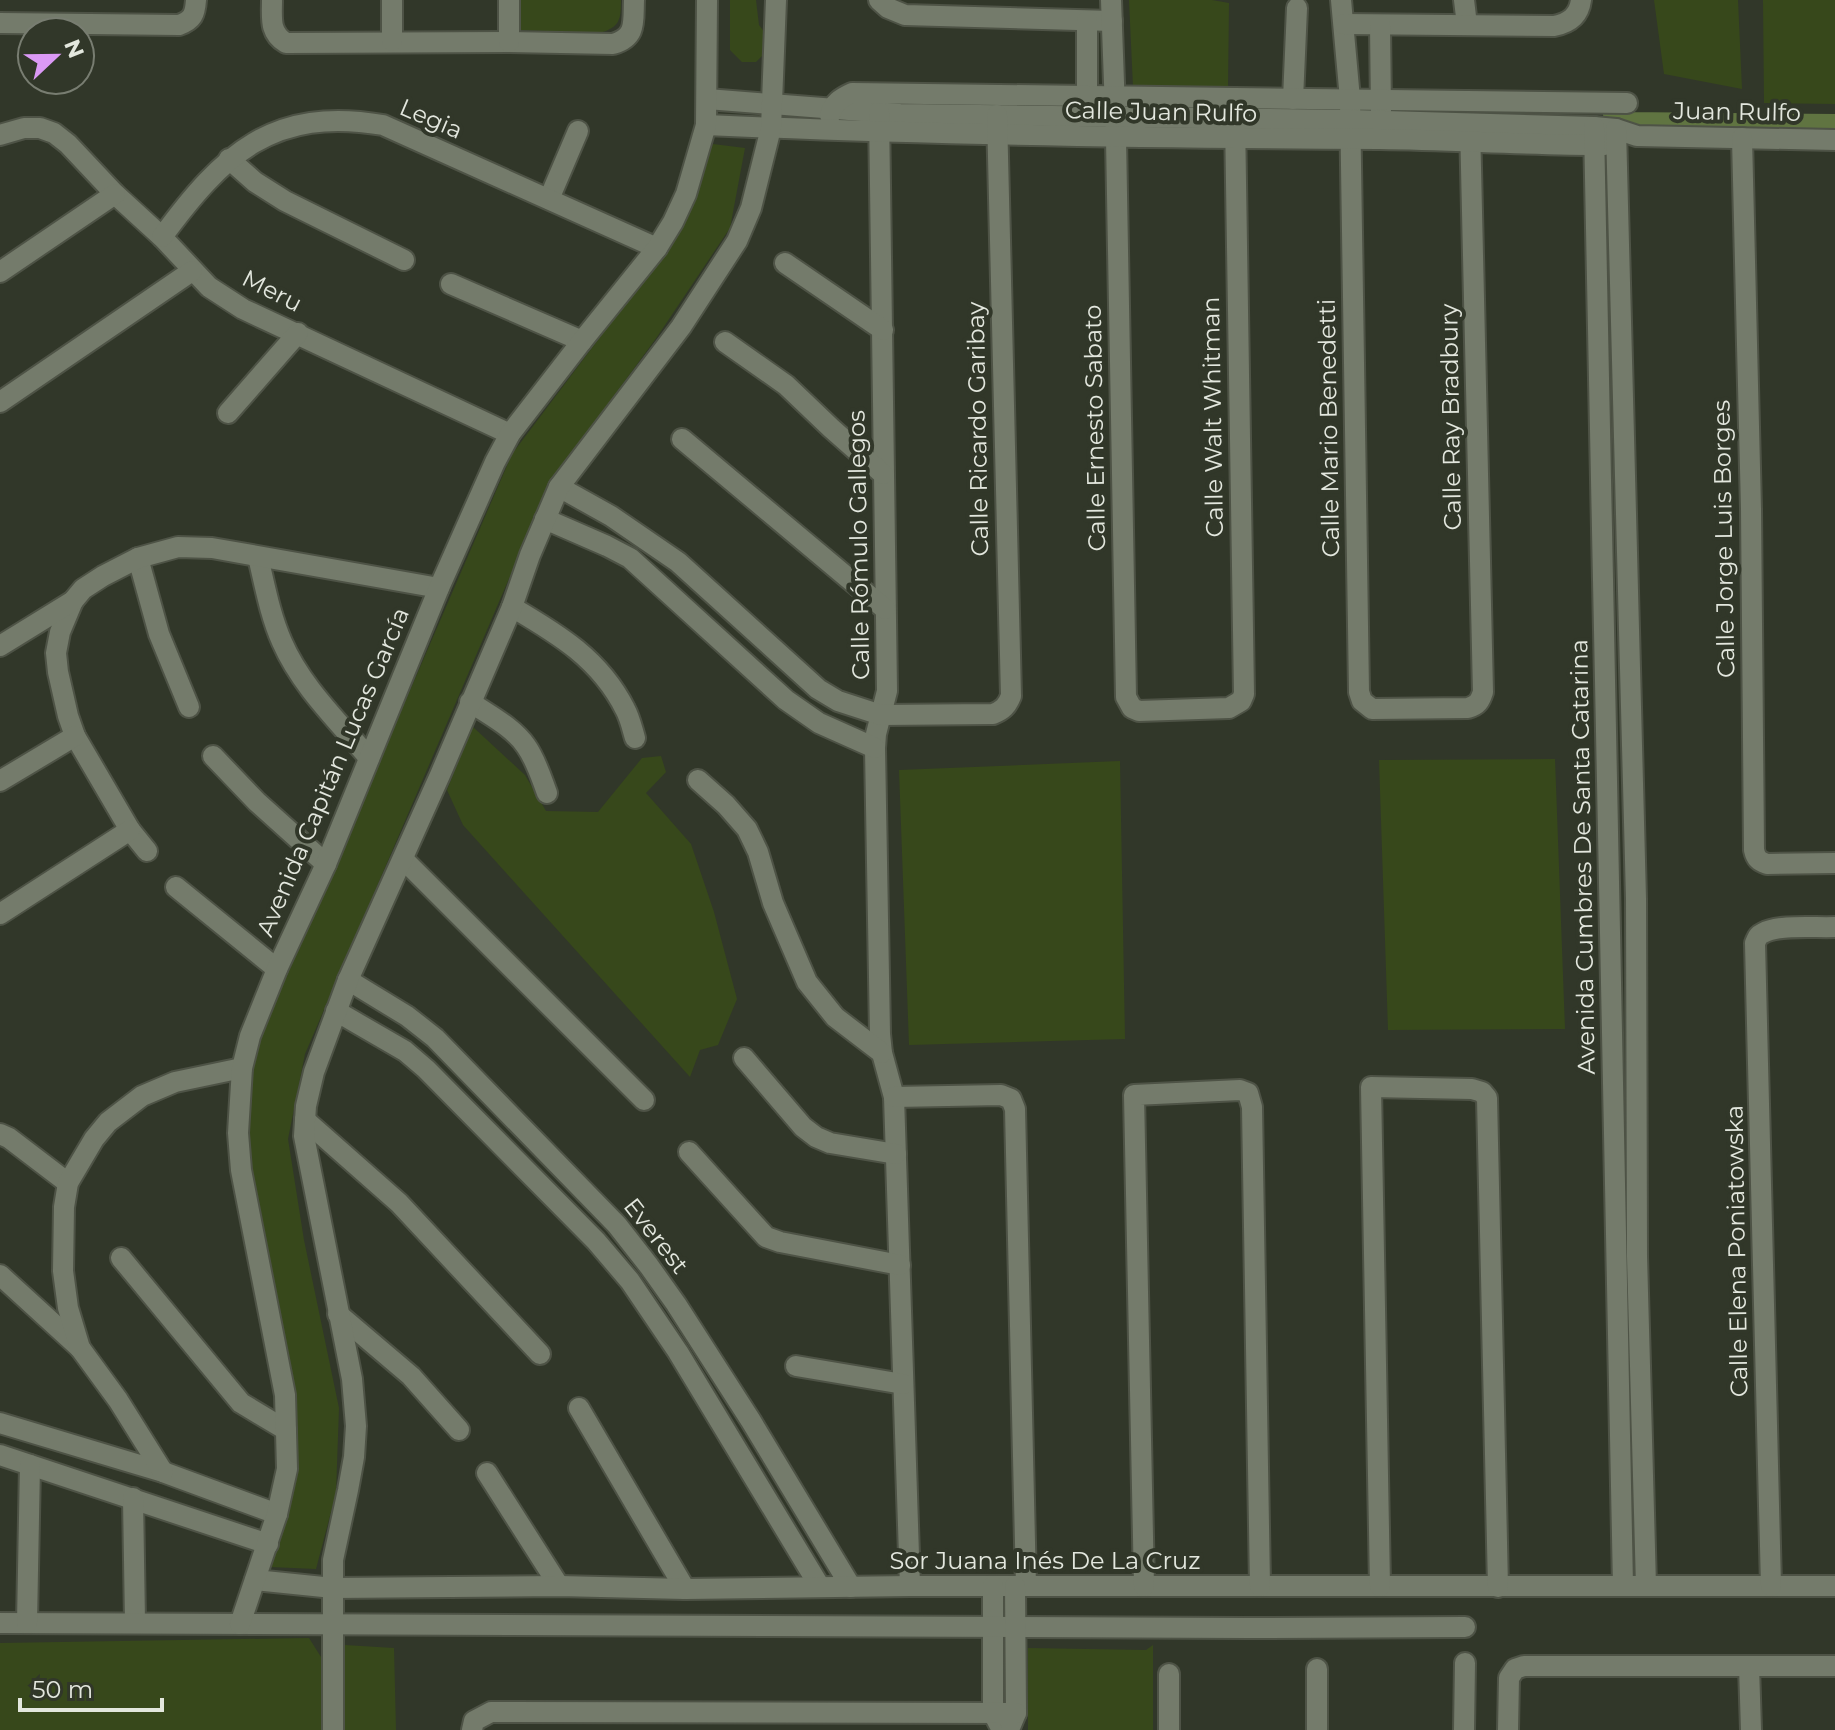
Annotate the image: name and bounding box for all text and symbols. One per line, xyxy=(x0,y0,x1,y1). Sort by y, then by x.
north arrow xyxy=(16,16,96,96)
text: N xyxy=(58,35,90,62)
street label: Legia xyxy=(395,92,467,145)
street label: Calle Juan Rulfo xyxy=(1065,95,1257,128)
street label: Juan Rulfo xyxy=(1672,96,1801,127)
street label: Meru xyxy=(238,263,307,318)
street label: Calle Walt Whitman xyxy=(1196,296,1229,538)
street label: Calle Mario Benedetti xyxy=(1312,298,1345,558)
street label: Calle Ricardo Garibay xyxy=(961,301,994,557)
street label: Calle Ray Bradbury xyxy=(1434,303,1467,531)
street label: Calle Ernesto Sabato xyxy=(1078,304,1111,552)
street label: Calle Jorge Luis Borges xyxy=(1707,400,1740,678)
street label: Calle Rómulo Gallegos xyxy=(842,410,875,680)
street label: Avenida Capitán Lucas García xyxy=(250,603,415,941)
street label: Avenida Cumbres De Santa Catarina xyxy=(1564,639,1601,1075)
street label: Calle Elena Poniatowska xyxy=(1719,1105,1754,1397)
street label: Everest xyxy=(618,1192,695,1280)
street label: Sor Juana Inés De La Cruz xyxy=(890,1546,1200,1575)
scale bar xyxy=(20,1662,162,1712)
text: 50 m xyxy=(32,1675,93,1704)

